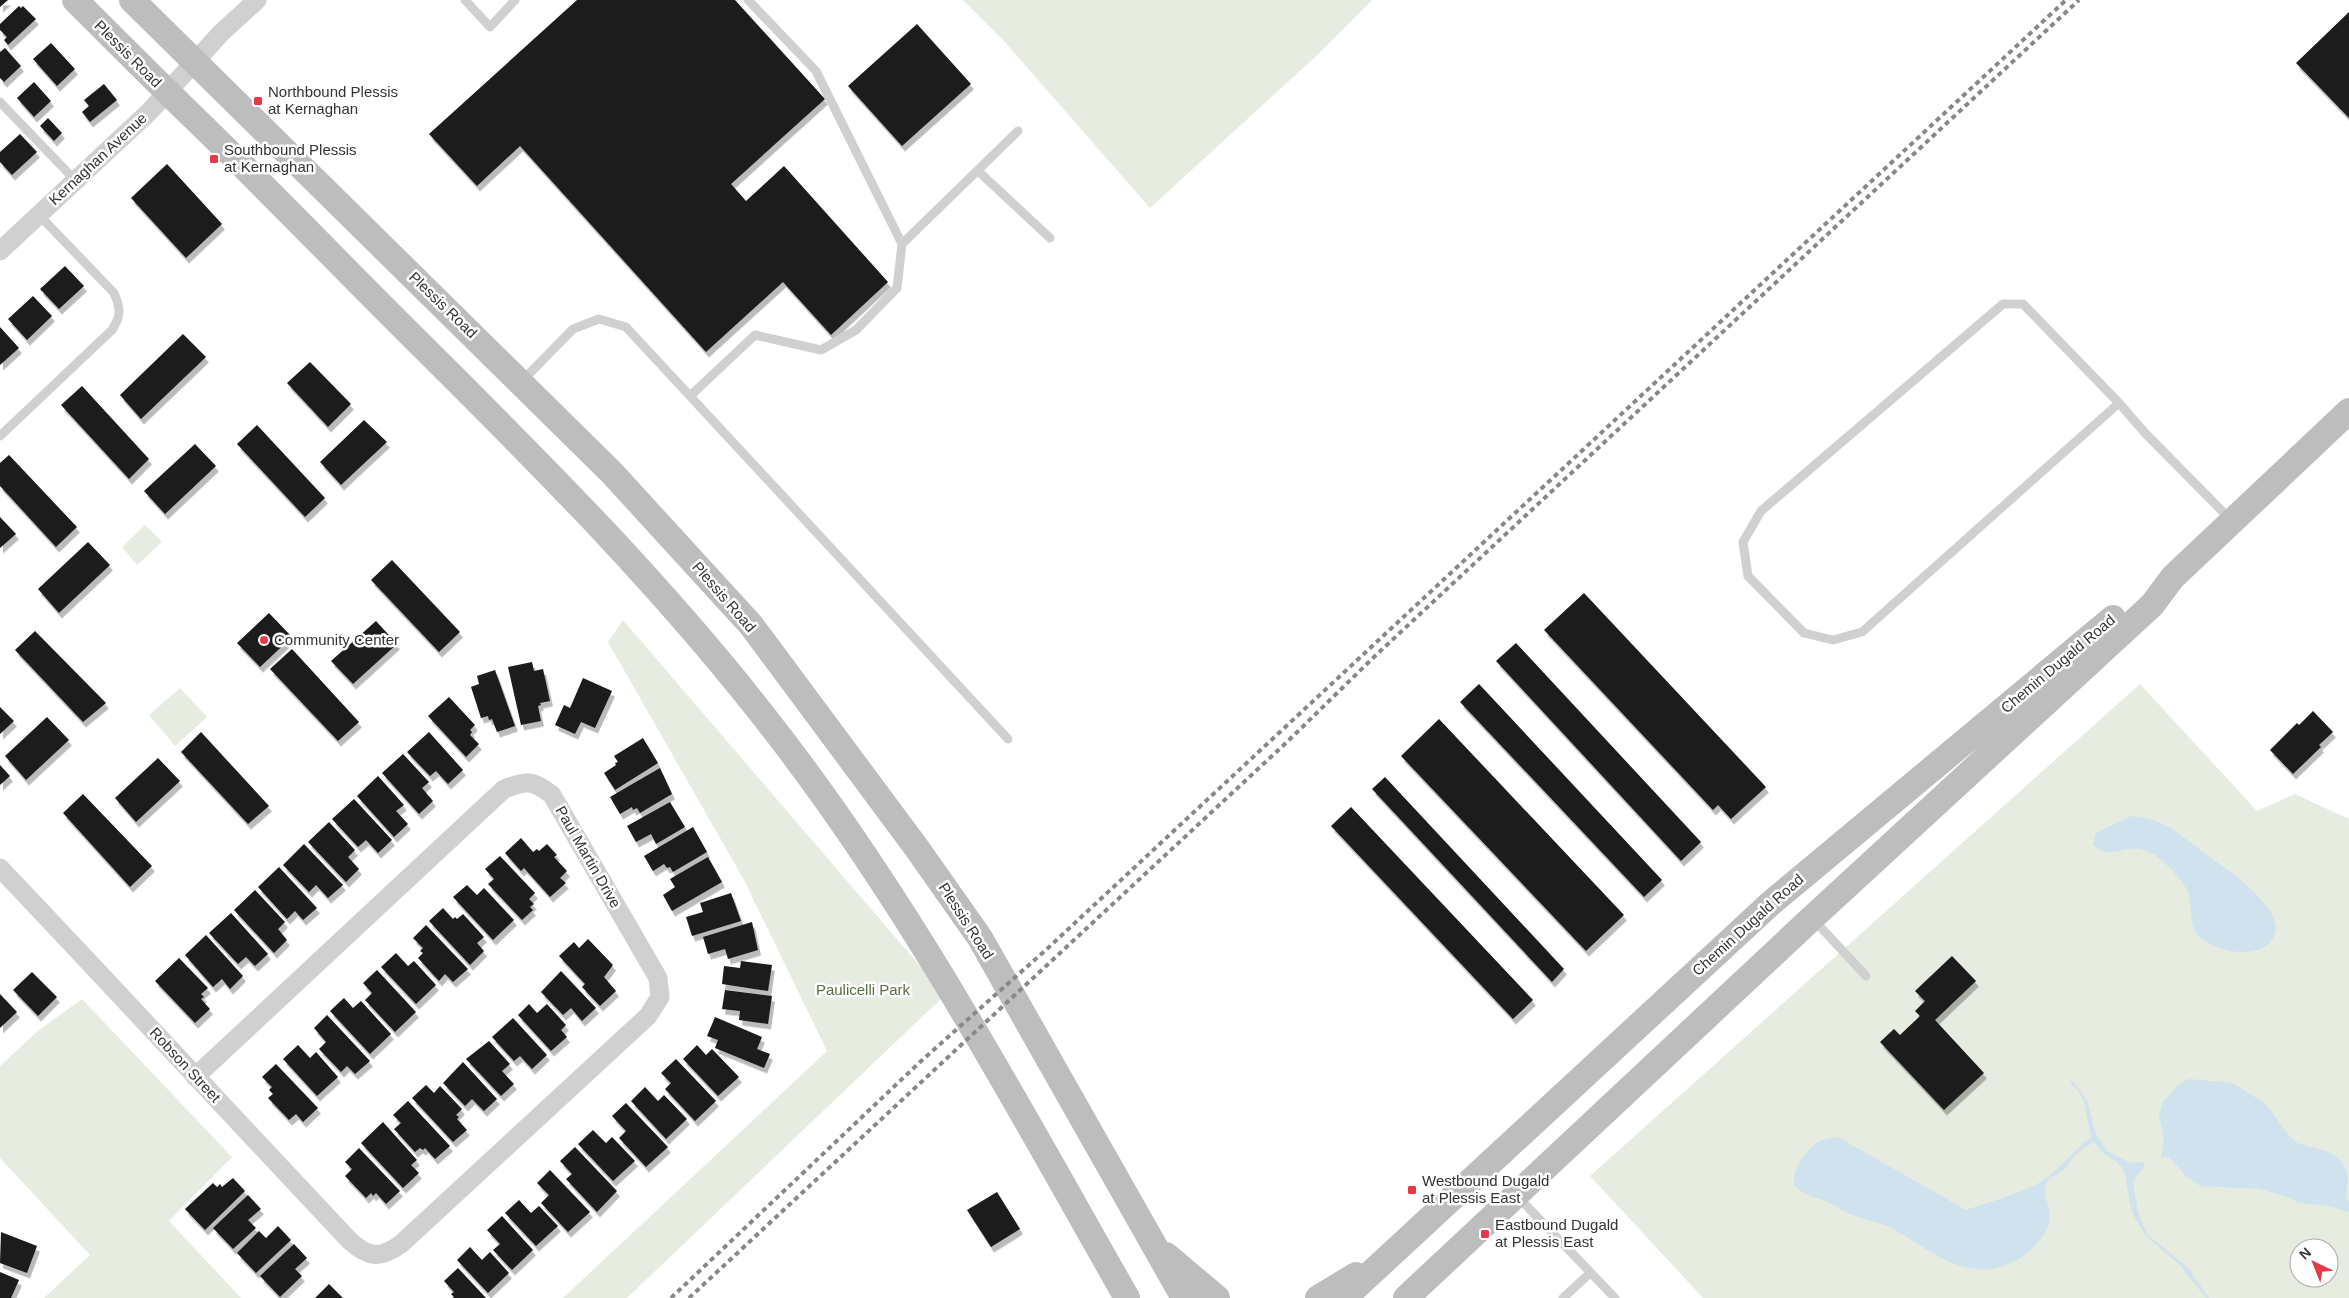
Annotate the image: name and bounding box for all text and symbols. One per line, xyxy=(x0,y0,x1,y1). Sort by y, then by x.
street label: Plessis Road xyxy=(91,17,165,91)
place label: Northbound Plessis at Kernaghan xyxy=(268,83,398,117)
marker: Northbound Plessis at Kernaghan xyxy=(252,95,264,107)
street label: Kernaghan Avenue xyxy=(45,109,150,208)
place label: Southbound Plessis at Kernaghan xyxy=(224,141,357,175)
marker: Southbound Plessis at Kernaghan xyxy=(208,153,220,165)
street label: Plessis Road xyxy=(406,268,481,341)
street label: Plessis Road xyxy=(689,558,760,635)
street label: Chemin Dugald Road xyxy=(1997,611,2118,716)
place label: Community Center xyxy=(274,631,399,648)
marker: Community Center xyxy=(258,634,270,646)
street label: Paul Martin Drive xyxy=(552,803,625,911)
street label: Chemin Dugald Road xyxy=(1689,870,1807,979)
street label: Plessis Road xyxy=(935,879,997,962)
park label: Paulicelli Park xyxy=(816,981,911,998)
street label: Robson Street xyxy=(146,1024,225,1106)
place label: Westbound Dugald at Plessis East xyxy=(1422,1172,1549,1206)
marker: Westbound Dugald at Plessis East xyxy=(1406,1184,1418,1196)
place label: Eastbound Dugald at Plessis East xyxy=(1495,1216,1618,1250)
marker: Eastbound Dugald at Plessis East xyxy=(1479,1228,1491,1240)
north arrow xyxy=(2289,1238,2339,1288)
text: N xyxy=(2296,1244,2314,1263)

